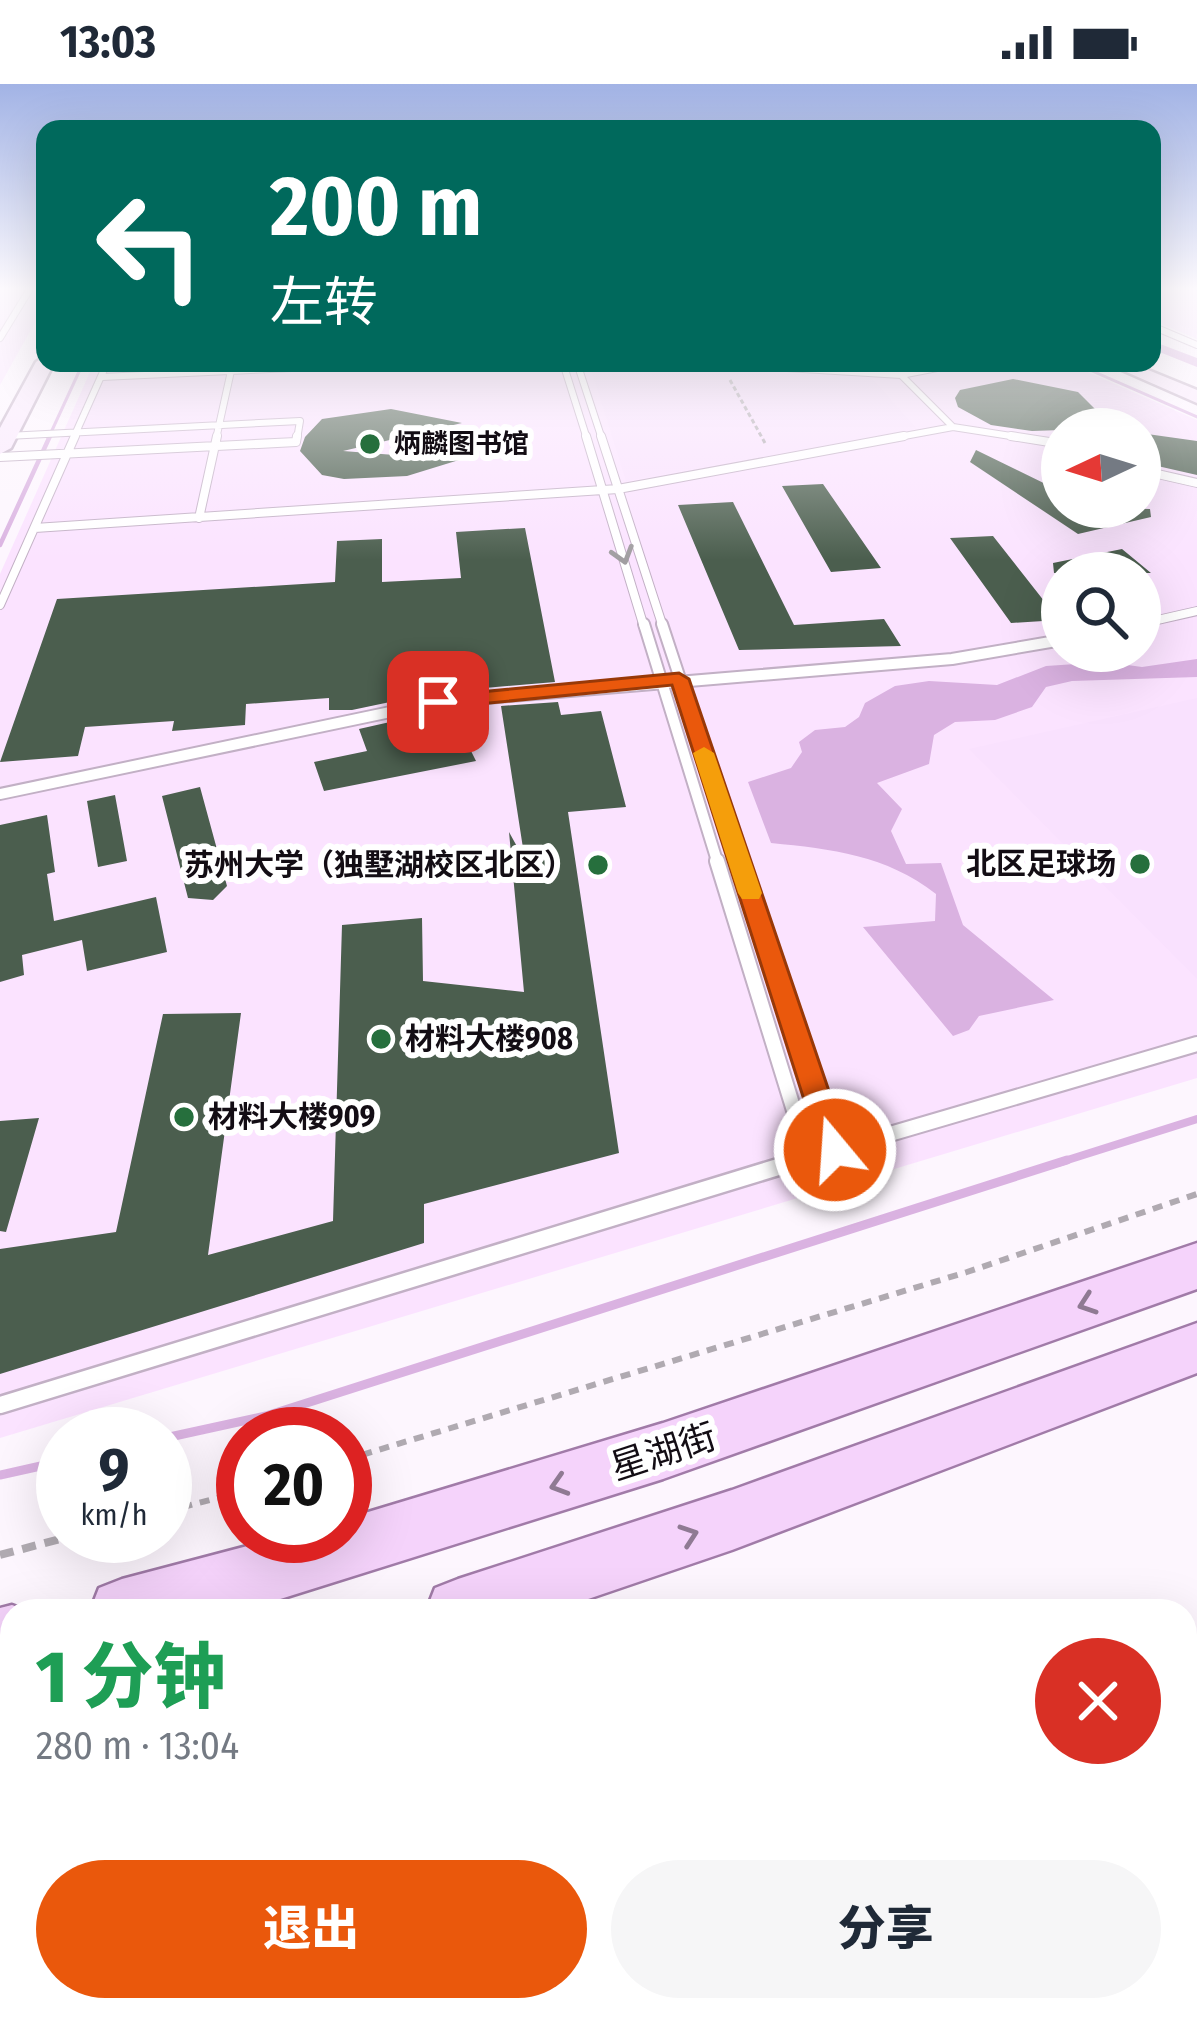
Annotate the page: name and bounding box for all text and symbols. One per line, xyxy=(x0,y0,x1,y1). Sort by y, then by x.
text: 13:03 xyxy=(60,15,156,69)
text: 200 m xyxy=(270,156,482,257)
icon: left xyxy=(72,168,228,324)
text: 左转 xyxy=(270,271,378,335)
north arrow xyxy=(1041,408,1161,528)
map controls xyxy=(1041,408,1161,672)
place label: 炳麟图书馆 xyxy=(394,428,529,460)
marker: 炳麟图书馆 xyxy=(357,431,383,457)
one-way arrow xyxy=(609,544,634,565)
button: search xyxy=(1041,552,1161,672)
pin xyxy=(387,651,489,753)
icon: arrive xyxy=(405,669,471,735)
place label: 北区足球场 xyxy=(966,846,1116,882)
place label: 苏州大学（独墅湖校区北区） xyxy=(184,847,574,883)
marker: 北区足球场 xyxy=(1127,851,1153,877)
marker: 苏州大学（独墅湖校区北区） xyxy=(585,852,611,878)
place label: 材料大楼908 xyxy=(405,1021,573,1057)
marker: 材料大楼908 xyxy=(368,1026,394,1052)
position arrow xyxy=(772,1087,898,1213)
place label: 材料大楼909 xyxy=(208,1099,375,1135)
marker: 材料大楼909 xyxy=(171,1104,197,1130)
one-way arrow xyxy=(1077,1290,1098,1315)
speed limit sign: 20 xyxy=(216,1407,372,1563)
street label: 星湖街 xyxy=(605,1414,721,1490)
text: 9 xyxy=(98,1434,130,1506)
one-way arrow xyxy=(549,1471,570,1496)
text: km/h xyxy=(81,1497,147,1533)
one-way arrow xyxy=(677,1525,698,1549)
text: 1 分钟 xyxy=(36,1635,226,1721)
button: close xyxy=(1035,1638,1161,1764)
text: 280 m · 13:04 xyxy=(36,1723,239,1769)
button: 退出 xyxy=(36,1860,587,1998)
button: 分享 xyxy=(611,1860,1161,1998)

